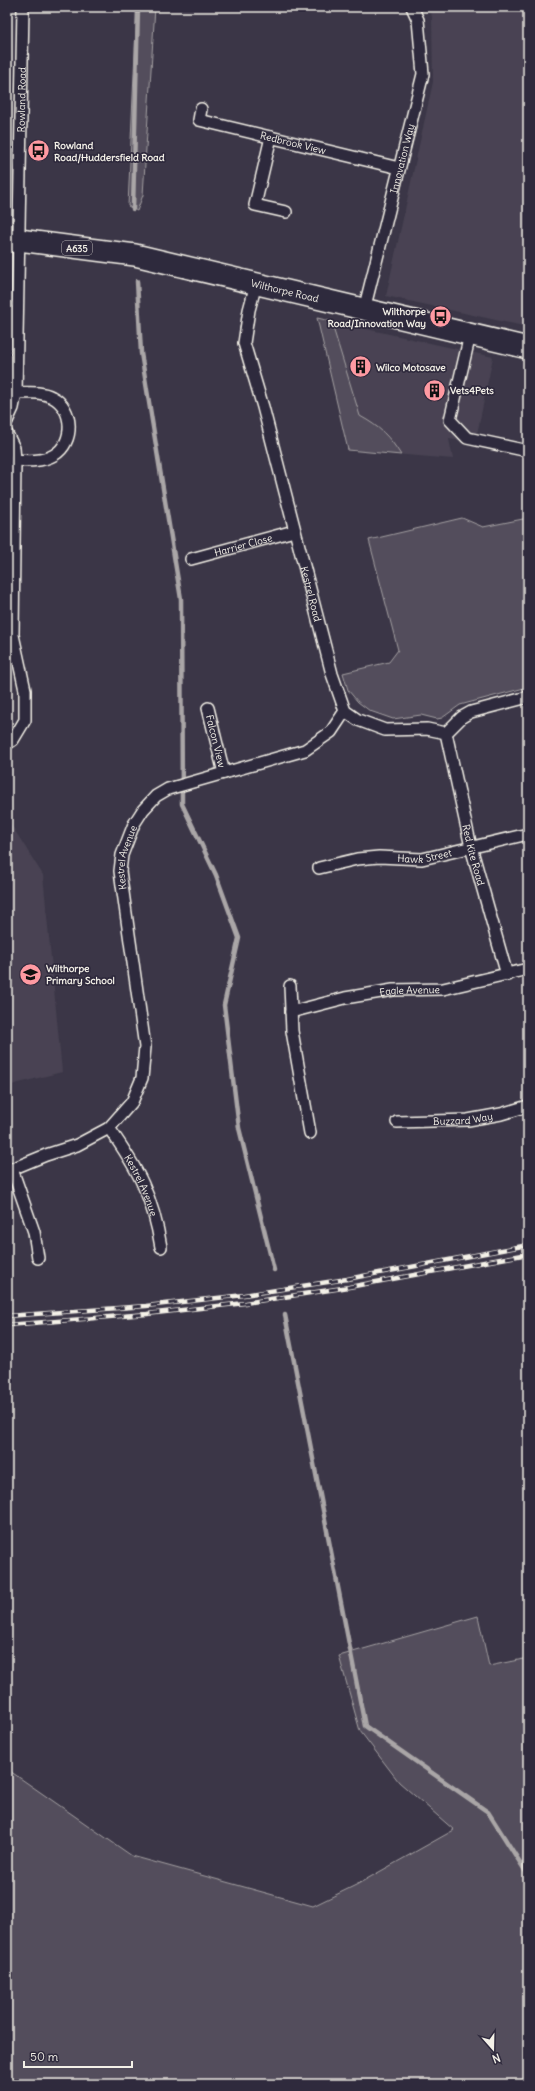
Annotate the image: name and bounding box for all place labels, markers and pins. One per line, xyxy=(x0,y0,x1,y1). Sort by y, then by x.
bus stop icon: Rowland Road/Huddersfield Road xyxy=(25,138,51,164)
place label: Rowland Road/Huddersfield Road xyxy=(54,139,165,164)
bus stop icon: Wilthorpe Road/Innovation Way xyxy=(428,304,454,330)
place label: Wilthorpe Road/Innovation Way xyxy=(327,305,427,330)
building icon: Wilco Motosave xyxy=(347,354,373,380)
place label: Wilco Motosave xyxy=(376,361,446,374)
building icon: Vets4Pets xyxy=(421,377,447,403)
place label: Vets4Pets xyxy=(450,384,494,397)
school or university icon: Wilthorpe Primary School xyxy=(17,961,43,987)
place label: Wilthorpe Primary School xyxy=(46,962,115,987)

